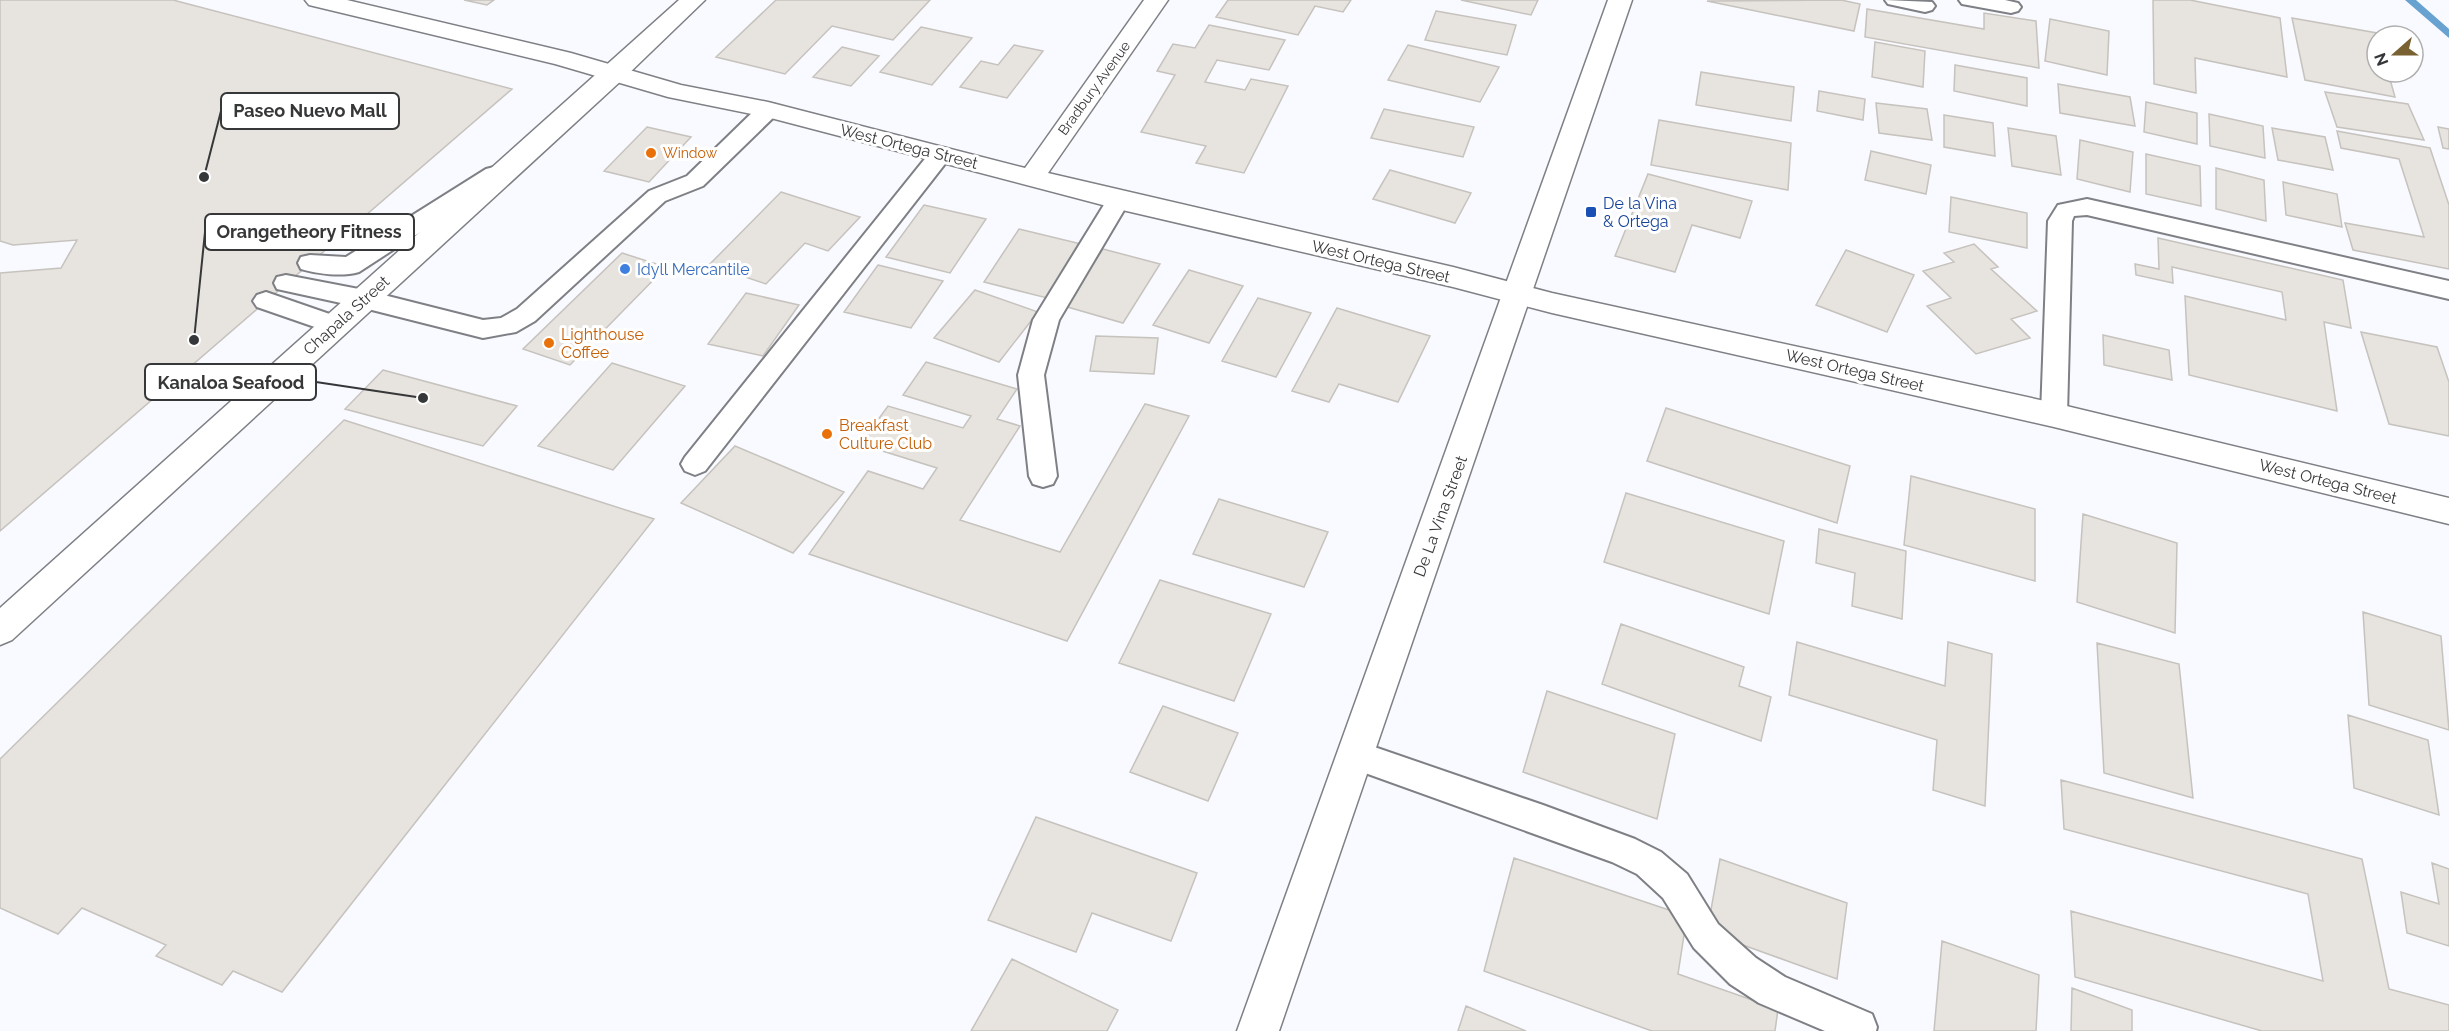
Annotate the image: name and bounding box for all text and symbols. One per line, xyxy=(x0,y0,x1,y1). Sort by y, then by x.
north arrow xyxy=(2365,24,2425,84)
street label: Bradbury Avenue xyxy=(1055,38,1133,138)
text: N xyxy=(2370,50,2393,68)
callout: Paseo Nuevo Mall xyxy=(221,93,399,129)
text: Paseo Nuevo Mall xyxy=(233,100,387,121)
street label: West Ortega Street xyxy=(838,120,980,173)
place label: Window xyxy=(663,145,718,161)
marker: Window xyxy=(644,146,658,160)
place label: De la Vina & Ortega xyxy=(1603,194,1677,231)
marker: De la Vina & Ortega xyxy=(1584,205,1598,219)
callout: Orangetheory Fitness xyxy=(205,214,414,250)
text: Orangetheory Fitness xyxy=(216,221,402,242)
street label: West Ortega Street xyxy=(1310,236,1453,287)
place label: Idyll Mercantile xyxy=(637,260,750,279)
marker: Idyll Mercantile xyxy=(618,262,632,276)
street label: Chapala Street xyxy=(299,271,394,359)
place label: Lighthouse Coffee xyxy=(561,325,644,362)
marker: Lighthouse Coffee xyxy=(542,336,556,350)
street label: West Ortega Street xyxy=(1784,345,1927,396)
callout: Kanaloa Seafood xyxy=(145,364,316,400)
text: Kanaloa Seafood xyxy=(158,372,304,393)
place label: Breakfast Culture Club xyxy=(839,416,932,453)
marker: Breakfast Culture Club xyxy=(820,427,834,441)
street label: De La Vina Street xyxy=(1410,452,1471,579)
street label: West Ortega Street xyxy=(2257,455,2399,508)

